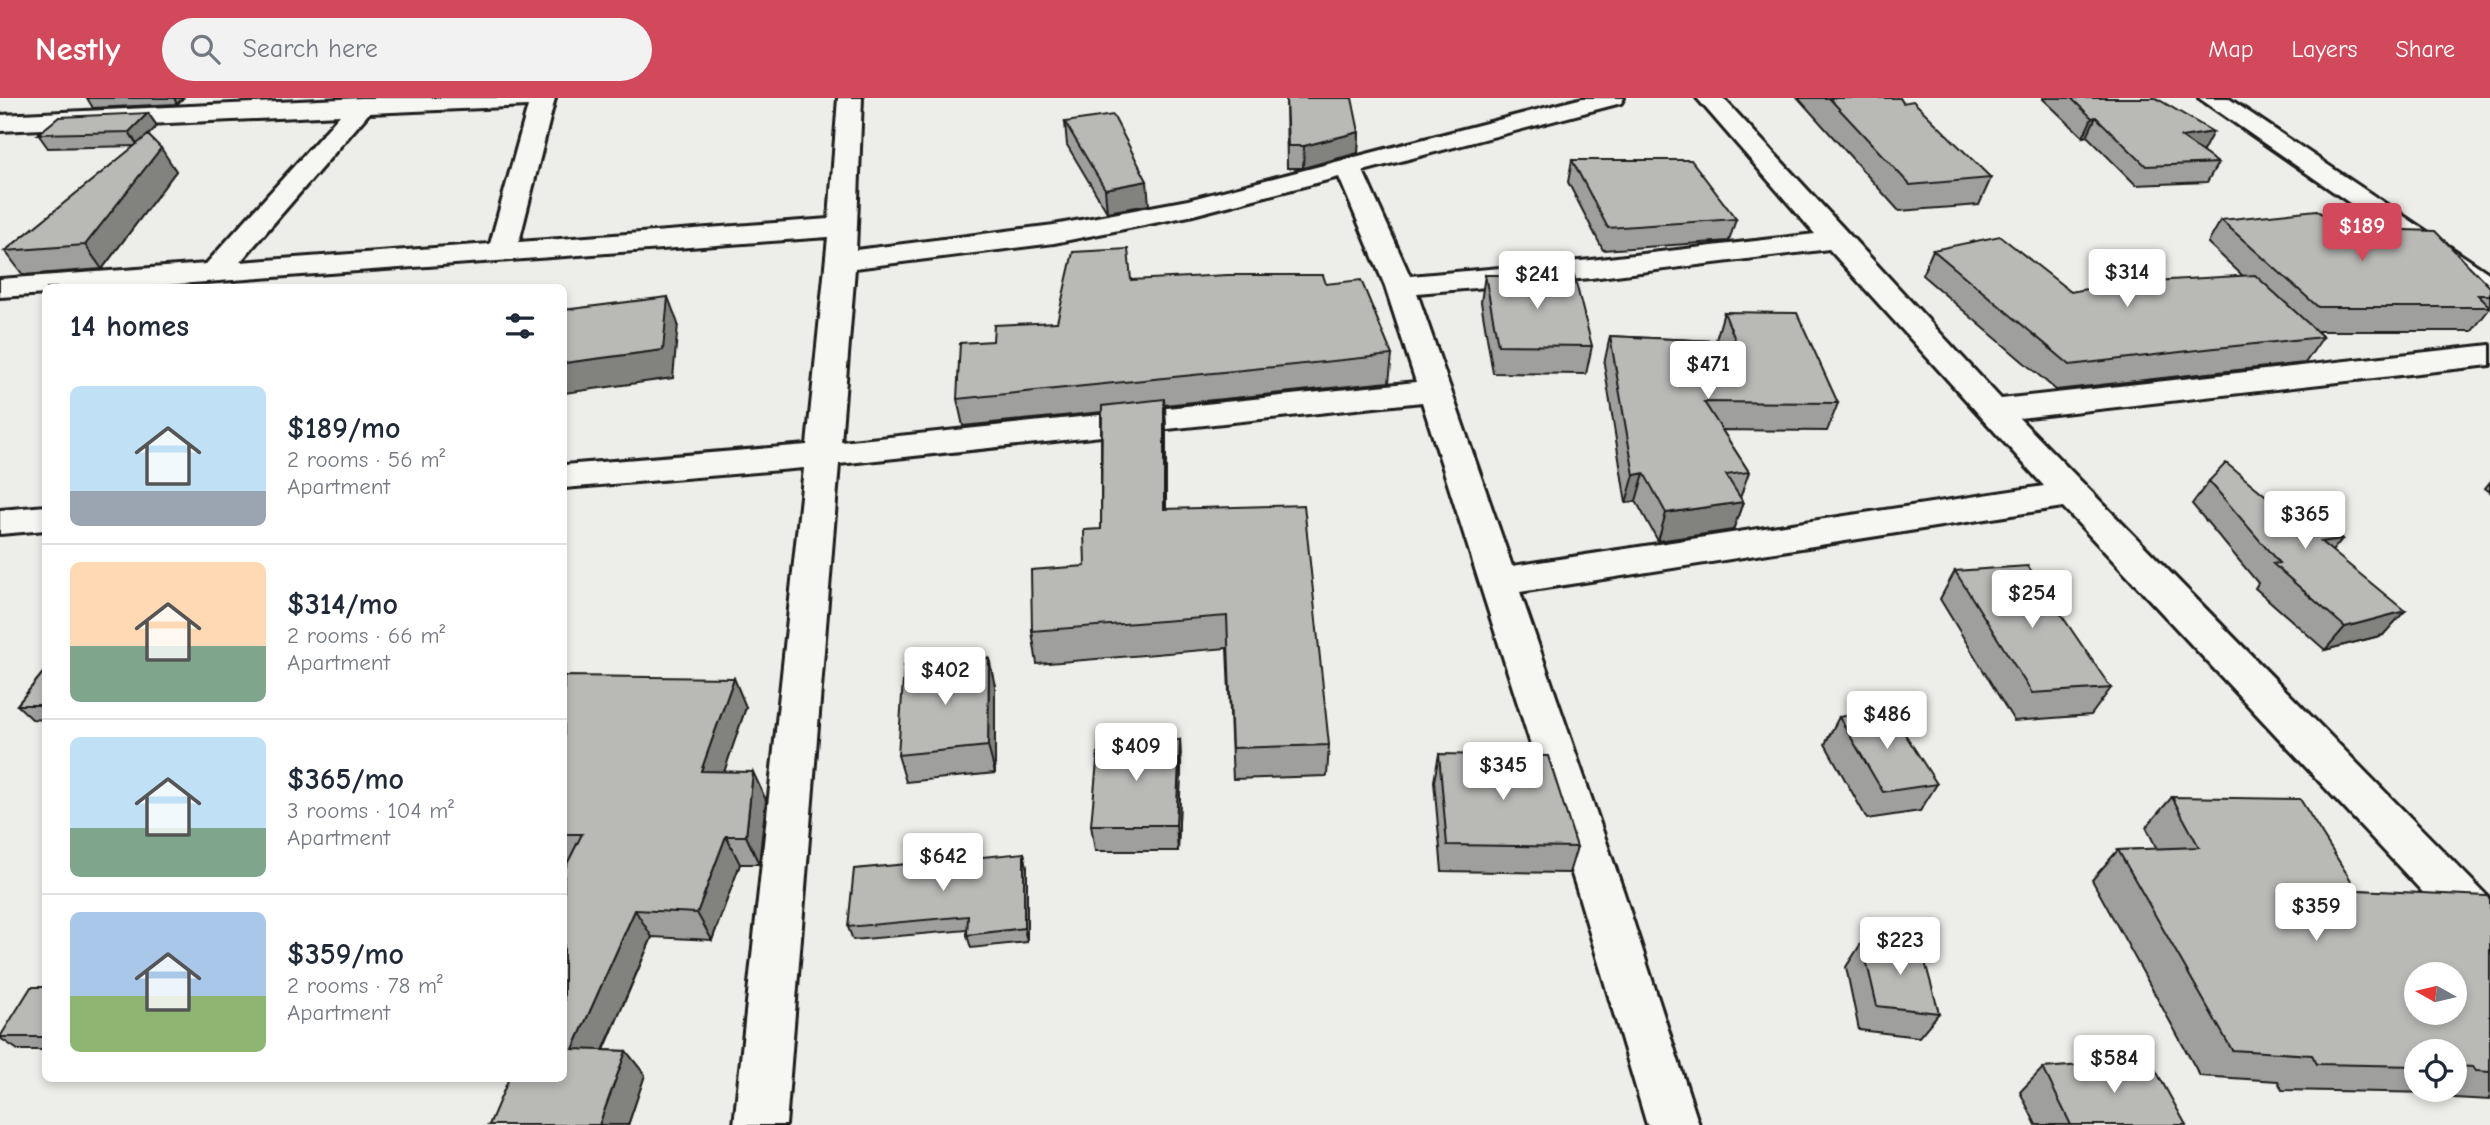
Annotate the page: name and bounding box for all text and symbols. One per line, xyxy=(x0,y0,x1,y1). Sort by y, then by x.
search box xyxy=(162,18,652,81)
text: Nestly xyxy=(35,30,120,68)
icon: search xyxy=(186,30,224,68)
text: Search here xyxy=(242,34,378,64)
text: Map xyxy=(2208,35,2254,63)
text: Layers xyxy=(2292,35,2357,63)
text: Share xyxy=(2395,35,2455,63)
pin: $189 xyxy=(2321,204,2403,263)
text: $189 xyxy=(2339,212,2385,239)
pin: $314 xyxy=(2086,250,2168,309)
pin: $241 xyxy=(1496,252,1578,311)
text: $314 xyxy=(2105,258,2149,285)
text: $241 xyxy=(1515,260,1559,287)
icon: filters xyxy=(501,307,539,345)
text: 14 homes xyxy=(70,309,189,344)
pin: $471 xyxy=(1667,342,1749,401)
text: $471 xyxy=(1686,350,1730,377)
text: $189/mo xyxy=(287,411,400,446)
icon: home xyxy=(126,414,210,498)
text: 2 rooms · 56 m² xyxy=(287,446,445,473)
text: Apartment xyxy=(287,473,390,500)
pin: $365 xyxy=(2264,491,2346,551)
text: $365 xyxy=(2280,500,2330,527)
pin: $254 xyxy=(1991,570,2073,630)
text: $254 xyxy=(2008,579,2056,606)
text: $314/mo xyxy=(287,587,398,622)
icon: home xyxy=(126,590,210,674)
text: 2 rooms · 66 m² xyxy=(287,622,445,649)
pin: $402 xyxy=(904,648,986,707)
text: Apartment xyxy=(287,649,390,676)
text: $402 xyxy=(920,656,970,683)
pin: $486 xyxy=(1846,692,1928,751)
text: $486 xyxy=(1863,700,1911,727)
pin: $409 xyxy=(1095,724,1177,783)
text: $409 xyxy=(1111,732,1161,759)
pin: $345 xyxy=(1462,742,1544,802)
text: $345 xyxy=(1479,751,1527,778)
text: $365/mo xyxy=(287,762,404,797)
icon: home xyxy=(126,765,210,849)
text: 3 rooms · 104 m² xyxy=(287,797,454,824)
text: Apartment xyxy=(287,824,390,851)
pin: $642 xyxy=(902,834,984,893)
text: $642 xyxy=(919,842,967,869)
pin: $359 xyxy=(2275,884,2357,943)
text: $359 xyxy=(2291,892,2341,919)
pin: $223 xyxy=(1859,918,1941,977)
text: $223 xyxy=(1876,926,1924,953)
text: $359/mo xyxy=(287,937,404,972)
icon: home xyxy=(126,940,210,1024)
north arrow xyxy=(2404,962,2468,1026)
map controls xyxy=(2404,962,2467,1102)
text: 2 rooms · 78 m² xyxy=(287,972,443,999)
text: Apartment xyxy=(287,999,390,1026)
pin: $584 xyxy=(2073,1035,2155,1095)
button: locate xyxy=(2404,1039,2467,1102)
text: $584 xyxy=(2090,1044,2138,1071)

